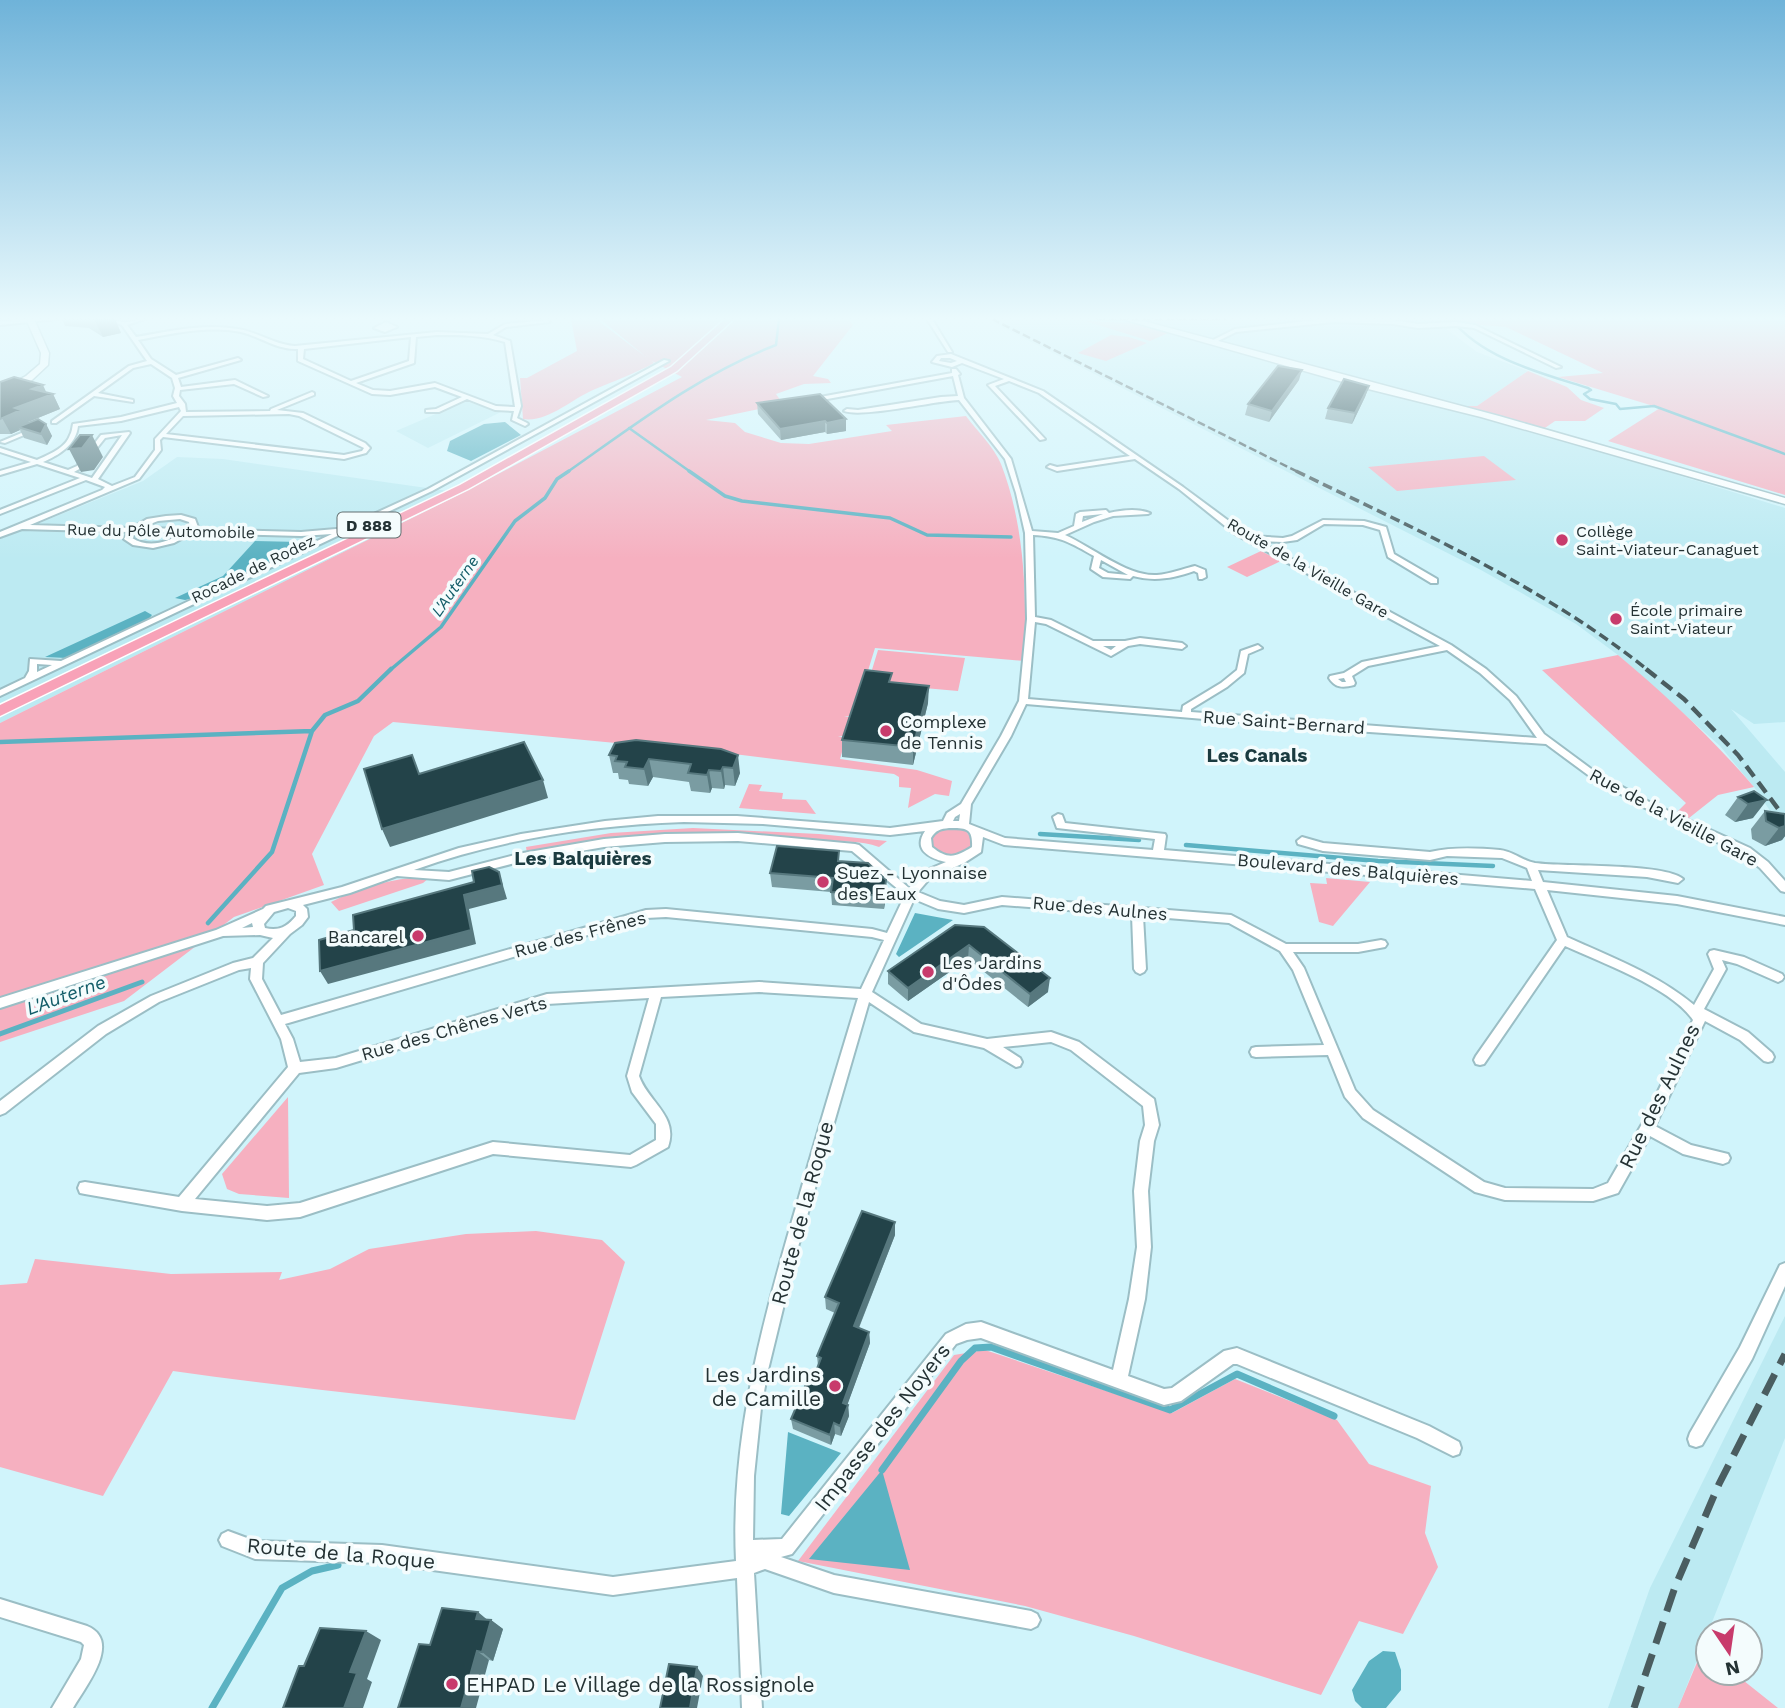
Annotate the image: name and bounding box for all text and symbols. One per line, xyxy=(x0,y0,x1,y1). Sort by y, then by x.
road number: D 888 xyxy=(338,512,400,538)
street label: Route de la Vieille Gare xyxy=(1224,514,1392,622)
street label: Rue du Pôle Automobile xyxy=(67,520,255,542)
place label: Collège Saint-Viateur-Canaguet xyxy=(1576,522,1759,559)
street label: Rocade de Rodez xyxy=(188,531,318,607)
marker: Collège Saint-Viateur-Canaguet xyxy=(1554,532,1570,548)
water label: L'Auterne xyxy=(427,552,483,620)
place label: École primaire Saint-Viateur xyxy=(1630,601,1743,638)
marker: École primaire Saint-Viateur xyxy=(1608,611,1624,627)
street label: Rue Saint-Bernard xyxy=(1202,706,1366,738)
place label: Complexe de Tennis xyxy=(900,711,987,753)
marker: Complexe de Tennis xyxy=(878,723,894,739)
district label: Les Canals xyxy=(1207,744,1307,767)
street label: Rue de la Vieille Gare xyxy=(1586,764,1762,870)
district label: Les Balquières xyxy=(514,847,652,870)
street label: Boulevard des Balquières xyxy=(1236,849,1460,889)
place label: Suez - Lyonnaise des Eaux xyxy=(837,862,987,904)
marker: Suez - Lyonnaise des Eaux xyxy=(815,874,831,890)
street label: Rue des Aulnes xyxy=(1032,892,1168,924)
street label: Rue des Frênes xyxy=(512,906,648,962)
place label: Bancarel xyxy=(328,926,404,947)
marker: Bancarel xyxy=(410,928,426,944)
place label: Les Jardins d'Ôdes xyxy=(942,952,1042,994)
marker: Les Jardins d'Ôdes xyxy=(920,964,936,980)
water label: L'Auterne xyxy=(23,970,109,1020)
street label: Rue des Chênes Verts xyxy=(359,991,549,1065)
street label: Rue des Aulnes xyxy=(1613,1020,1705,1172)
street label: Route de la Roque xyxy=(765,1118,839,1308)
street label: Impasse des Noyers xyxy=(809,1338,955,1516)
place label: Les Jardins de Camille xyxy=(704,1362,821,1411)
marker: Les Jardins de Camille xyxy=(827,1378,843,1394)
street label: Route de la Roque xyxy=(246,1532,436,1574)
north arrow xyxy=(1694,1617,1764,1687)
text: N xyxy=(1723,1655,1742,1681)
place label: EHPAD Le Village de la Rossignole xyxy=(466,1672,815,1697)
marker: EHPAD Le Village de la Rossignole xyxy=(444,1676,460,1692)

